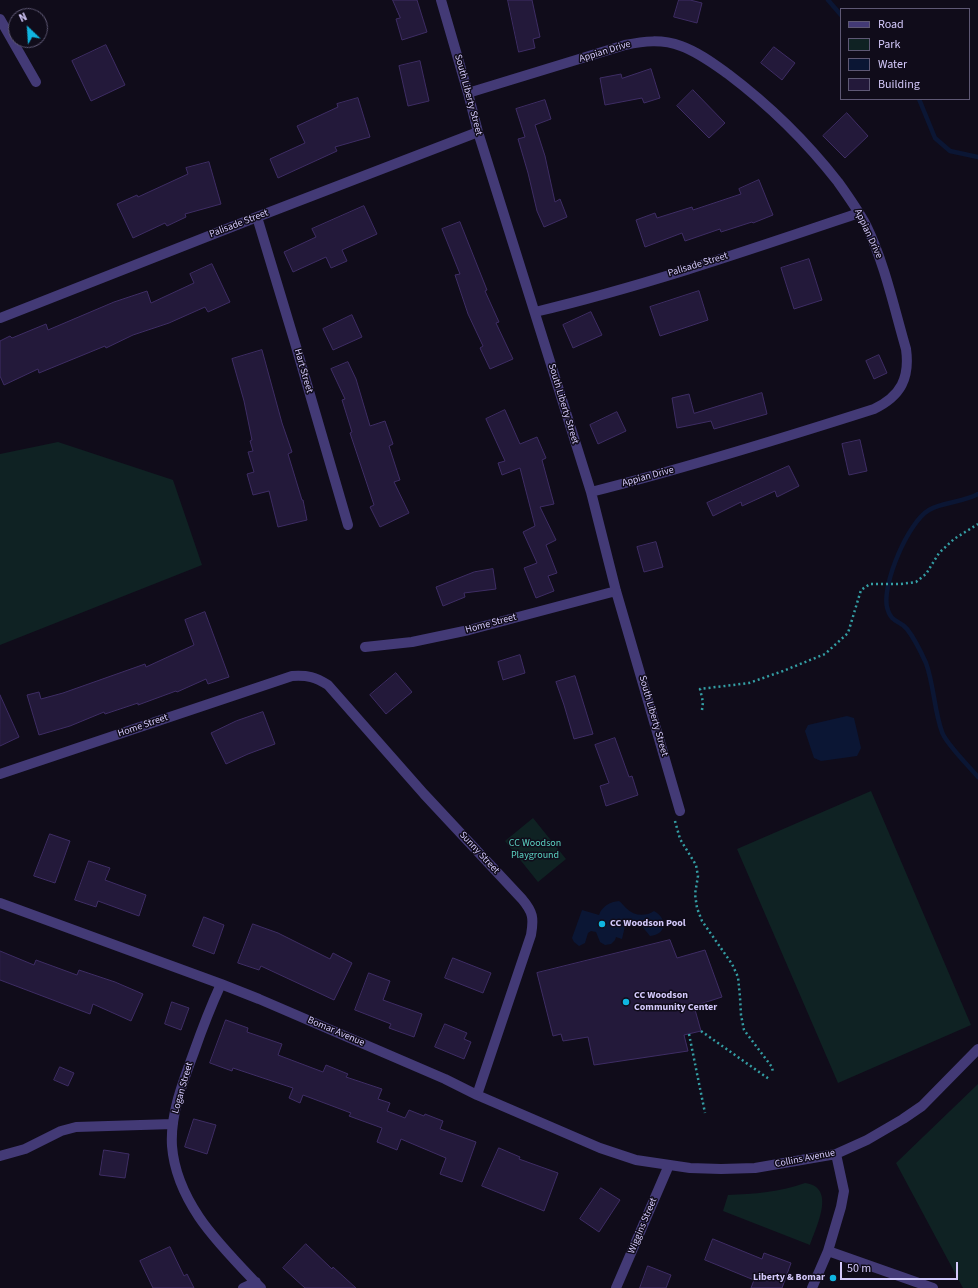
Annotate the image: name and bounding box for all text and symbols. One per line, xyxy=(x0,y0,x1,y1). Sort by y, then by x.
north arrow xyxy=(8,8,48,48)
legend xyxy=(840,8,970,100)
text: N xyxy=(17,9,30,26)
text: Road xyxy=(878,16,904,33)
text: Park xyxy=(878,36,900,53)
street label: Appian Drive xyxy=(578,38,632,66)
street label: South Liberty Street xyxy=(451,53,485,137)
text: Water xyxy=(878,56,907,73)
text: Building xyxy=(878,76,920,93)
street label: Palisade Street xyxy=(208,207,270,241)
street label: Appian Drive xyxy=(851,207,885,261)
street label: Palisade Street xyxy=(667,250,729,280)
street label: Hart Street xyxy=(291,347,315,395)
street label: South Liberty Street xyxy=(545,362,581,446)
street label: Appian Drive xyxy=(621,464,675,490)
street label: Home Street xyxy=(464,611,518,637)
street label: South Liberty Street xyxy=(636,674,670,758)
street label: Home Street xyxy=(116,712,170,740)
street label: Sunny Street xyxy=(456,829,502,877)
park label: CC Woodson Playground xyxy=(509,838,561,862)
place label: CC Woodson Pool xyxy=(610,918,686,930)
marker: CC Woodson Pool xyxy=(597,919,607,929)
place label: CC Woodson Community Center xyxy=(634,990,717,1014)
marker: CC Woodson Community Center xyxy=(621,997,631,1007)
street label: Bomar Avenue xyxy=(306,1015,366,1049)
street label: Logan Street xyxy=(170,1061,196,1115)
street label: Collins Avenue xyxy=(774,1147,836,1171)
street label: Wiggins Street xyxy=(626,1196,660,1256)
scale bar xyxy=(842,1254,960,1280)
text: 50 m xyxy=(847,1260,871,1277)
place label: Liberty & Bomar xyxy=(753,1272,825,1284)
marker: Liberty & Bomar xyxy=(828,1273,838,1283)

